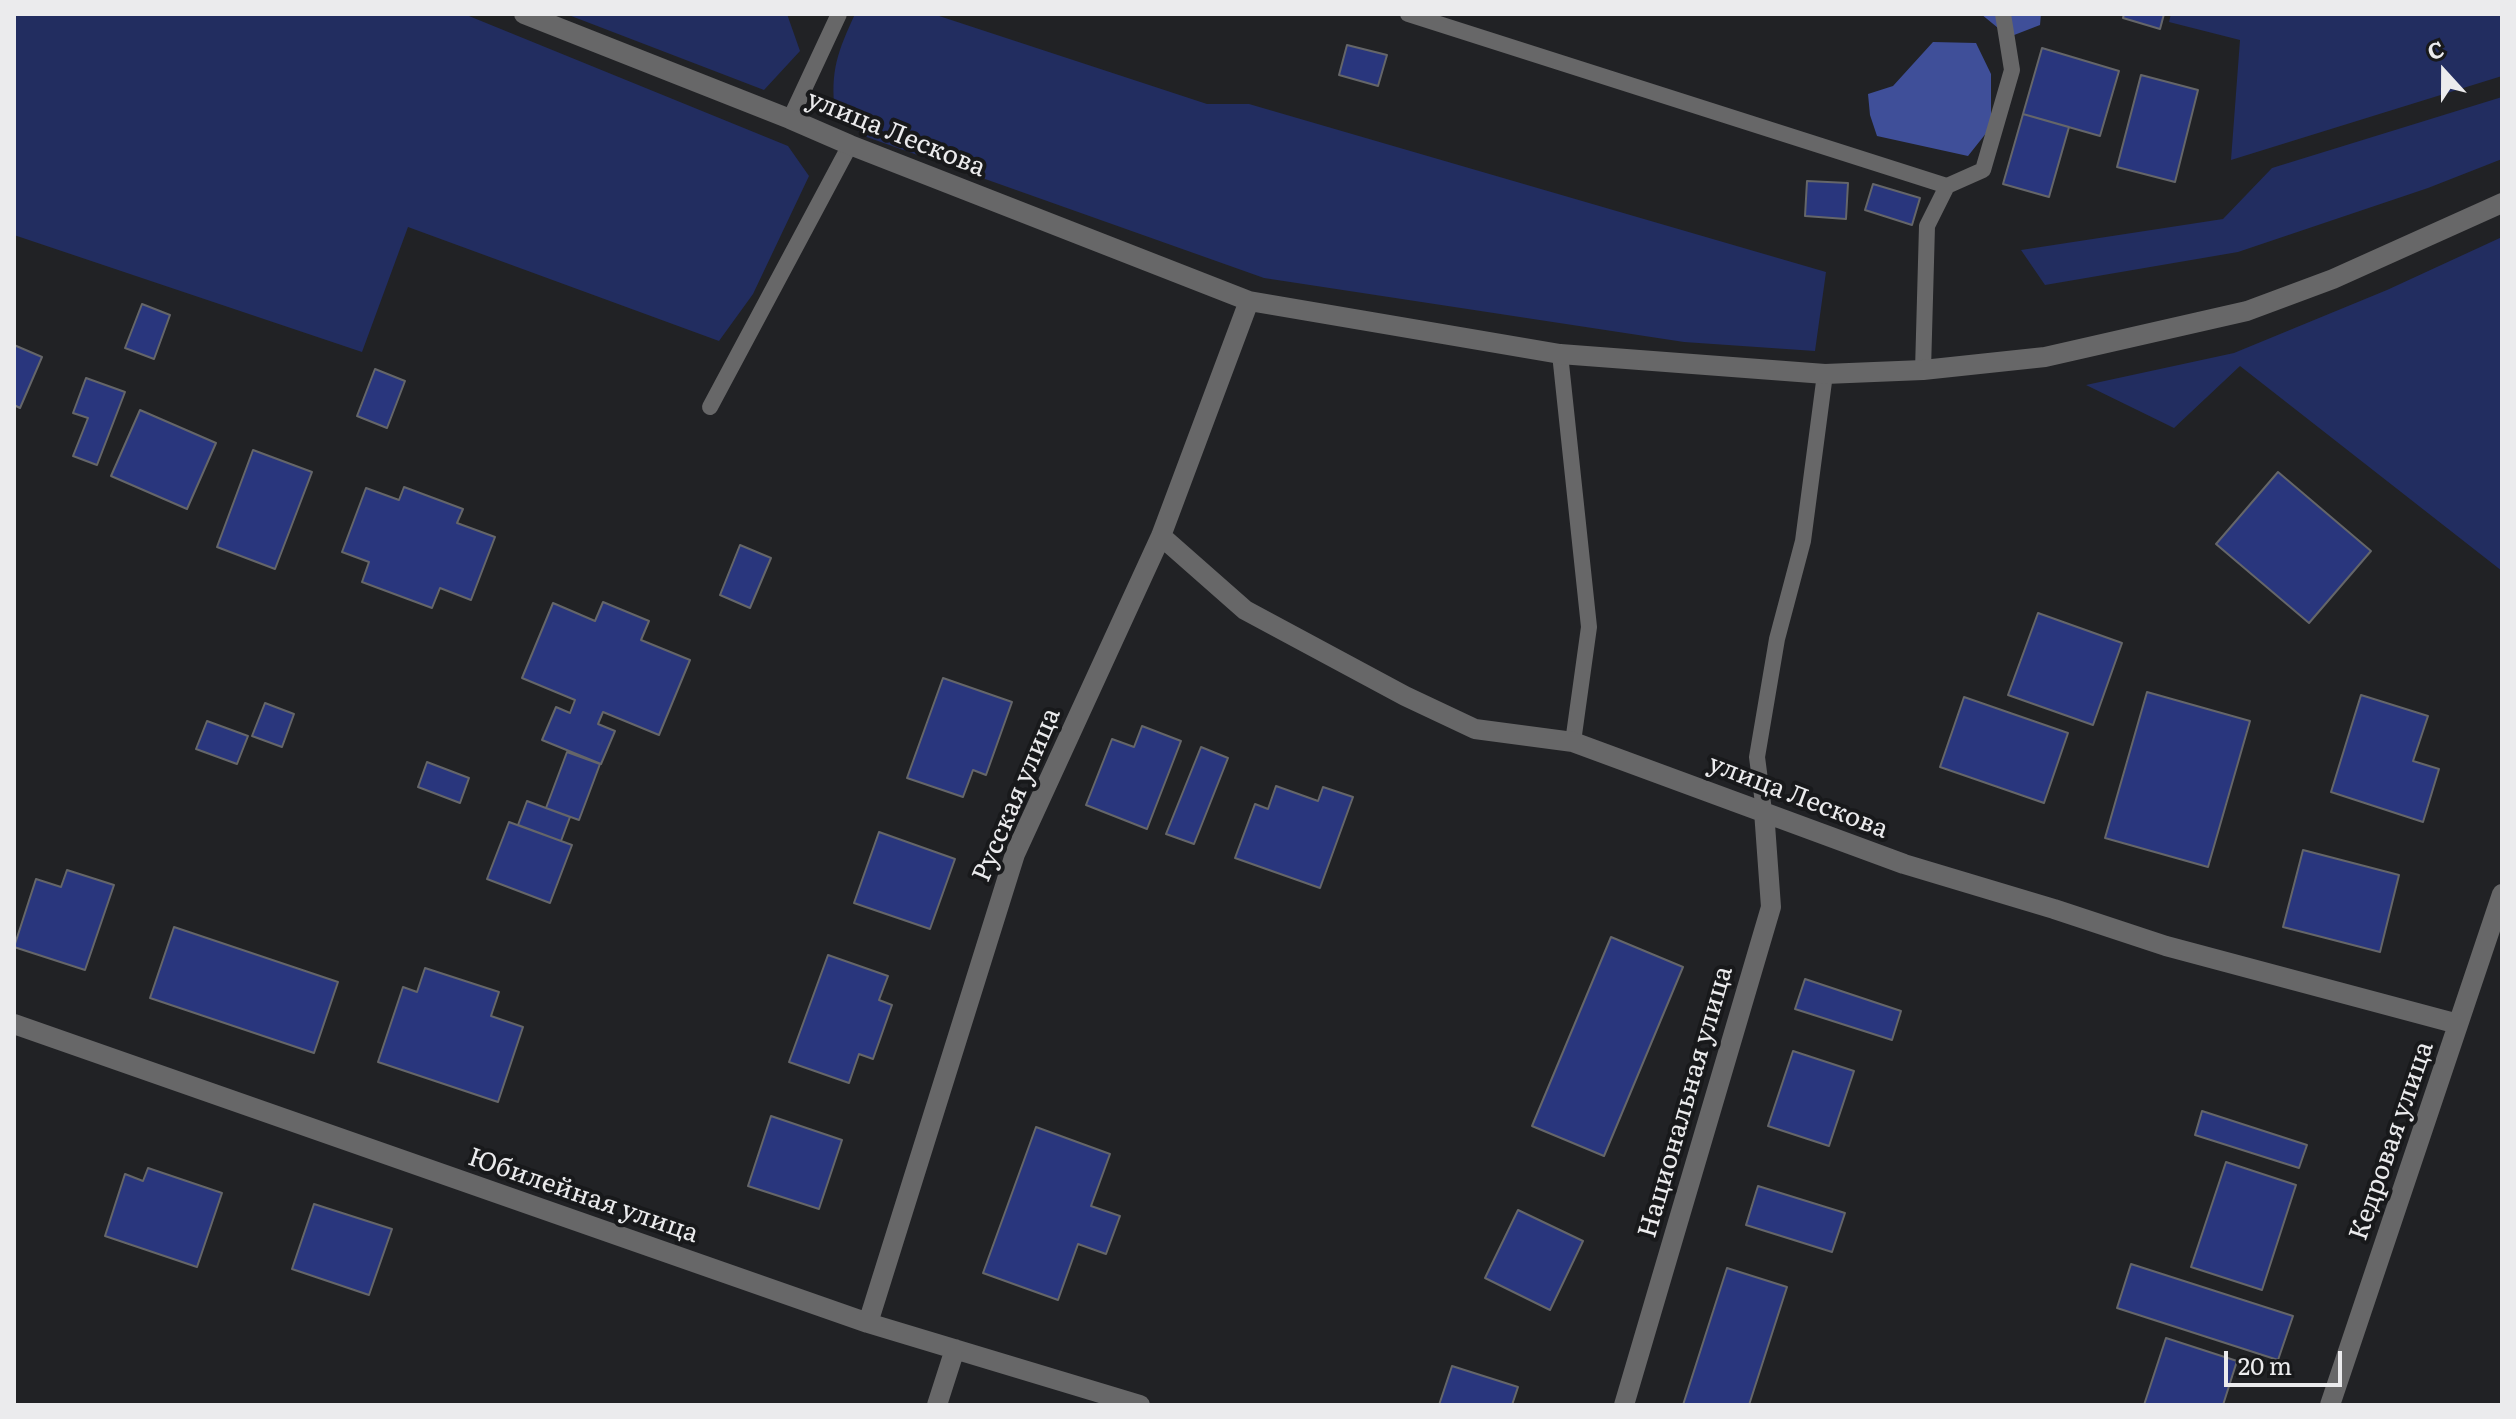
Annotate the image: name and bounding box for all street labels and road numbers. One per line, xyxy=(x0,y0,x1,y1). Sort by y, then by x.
street label: улица Лескова xyxy=(802,84,990,184)
street label: Русская улица xyxy=(966,703,1068,887)
street label: улица Лескова xyxy=(1704,748,1892,846)
street label: Национальная улица xyxy=(1632,963,1740,1241)
street label: Кедровая улица xyxy=(2343,1038,2441,1244)
street label: Юбилейная улица xyxy=(464,1142,702,1250)

